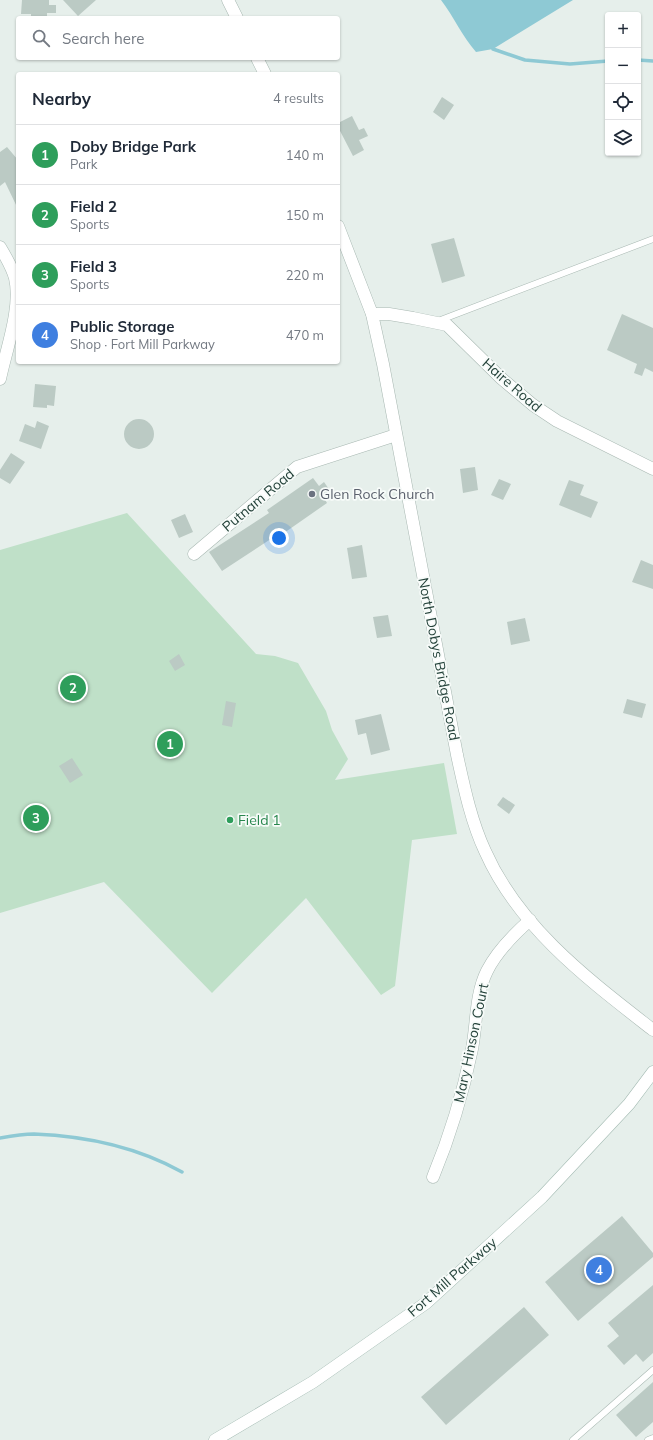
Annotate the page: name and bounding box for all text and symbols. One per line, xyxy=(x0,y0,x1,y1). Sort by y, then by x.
map controls xyxy=(605,12,641,156)
button: + xyxy=(605,12,641,48)
search box xyxy=(16,16,340,60)
icon: search xyxy=(30,27,52,49)
text: Search here xyxy=(62,29,144,48)
button: − xyxy=(605,48,641,84)
button: locate xyxy=(605,84,641,120)
text: Nearby xyxy=(32,88,91,109)
text: 4 results xyxy=(273,90,324,106)
button: layers xyxy=(605,120,641,156)
text: Doby Bridge Park xyxy=(70,137,196,156)
text: 1 xyxy=(41,147,49,163)
text: 140 m xyxy=(286,147,324,163)
text: Park xyxy=(70,156,97,172)
text: Field 2 xyxy=(70,197,117,216)
text: 2 xyxy=(41,207,49,223)
text: 150 m xyxy=(286,207,324,223)
text: Sports xyxy=(70,216,109,232)
text: Field 3 xyxy=(70,257,117,276)
text: 3 xyxy=(41,267,49,283)
text: 220 m xyxy=(286,267,324,283)
text: Sports xyxy=(70,276,109,292)
text: Public Storage xyxy=(70,317,174,336)
text: 4 xyxy=(41,327,49,343)
text: 470 m xyxy=(286,327,324,343)
text: Shop · Fort Mill Parkway xyxy=(70,336,215,352)
street label: Haire Road xyxy=(479,354,545,416)
street label: Putnam Road xyxy=(218,465,298,535)
place label: Glen Rock Church xyxy=(320,485,434,503)
marker: Glen Rock Church xyxy=(307,489,317,499)
your location xyxy=(269,528,289,548)
street label: North Dobys Bridge Road xyxy=(414,576,464,742)
pin: 2 xyxy=(60,673,86,703)
pin: 1 xyxy=(157,729,183,759)
pin: 3 xyxy=(23,803,49,833)
place label: Field 1 xyxy=(238,811,281,829)
marker: Field 1 xyxy=(225,815,235,825)
street label: Mary Hinson Court xyxy=(450,982,492,1104)
street label: Fort Mill Parkway xyxy=(404,1233,501,1321)
pin: 4 xyxy=(586,1255,612,1285)

